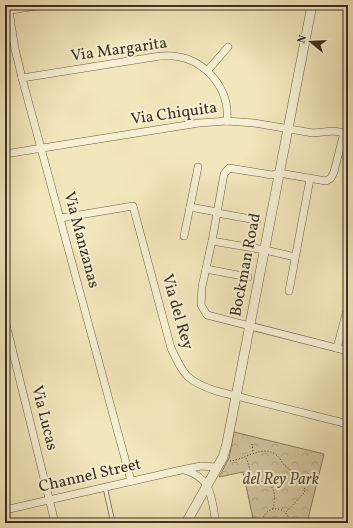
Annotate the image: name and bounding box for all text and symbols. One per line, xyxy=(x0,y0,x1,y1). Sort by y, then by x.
north arrow xyxy=(291,22,331,62)
street label: Via Margarita xyxy=(69,32,169,68)
text: N xyxy=(295,33,311,45)
street label: Via Chiquita xyxy=(129,97,219,131)
street label: Via Manzanas xyxy=(58,189,104,291)
street label: Bockman Road xyxy=(225,211,267,319)
street label: Via del Rey xyxy=(156,272,198,353)
street label: Via Lucas xyxy=(25,383,63,453)
street label: Channel Street xyxy=(37,453,144,498)
park label: del Rey Park xyxy=(243,469,320,491)

